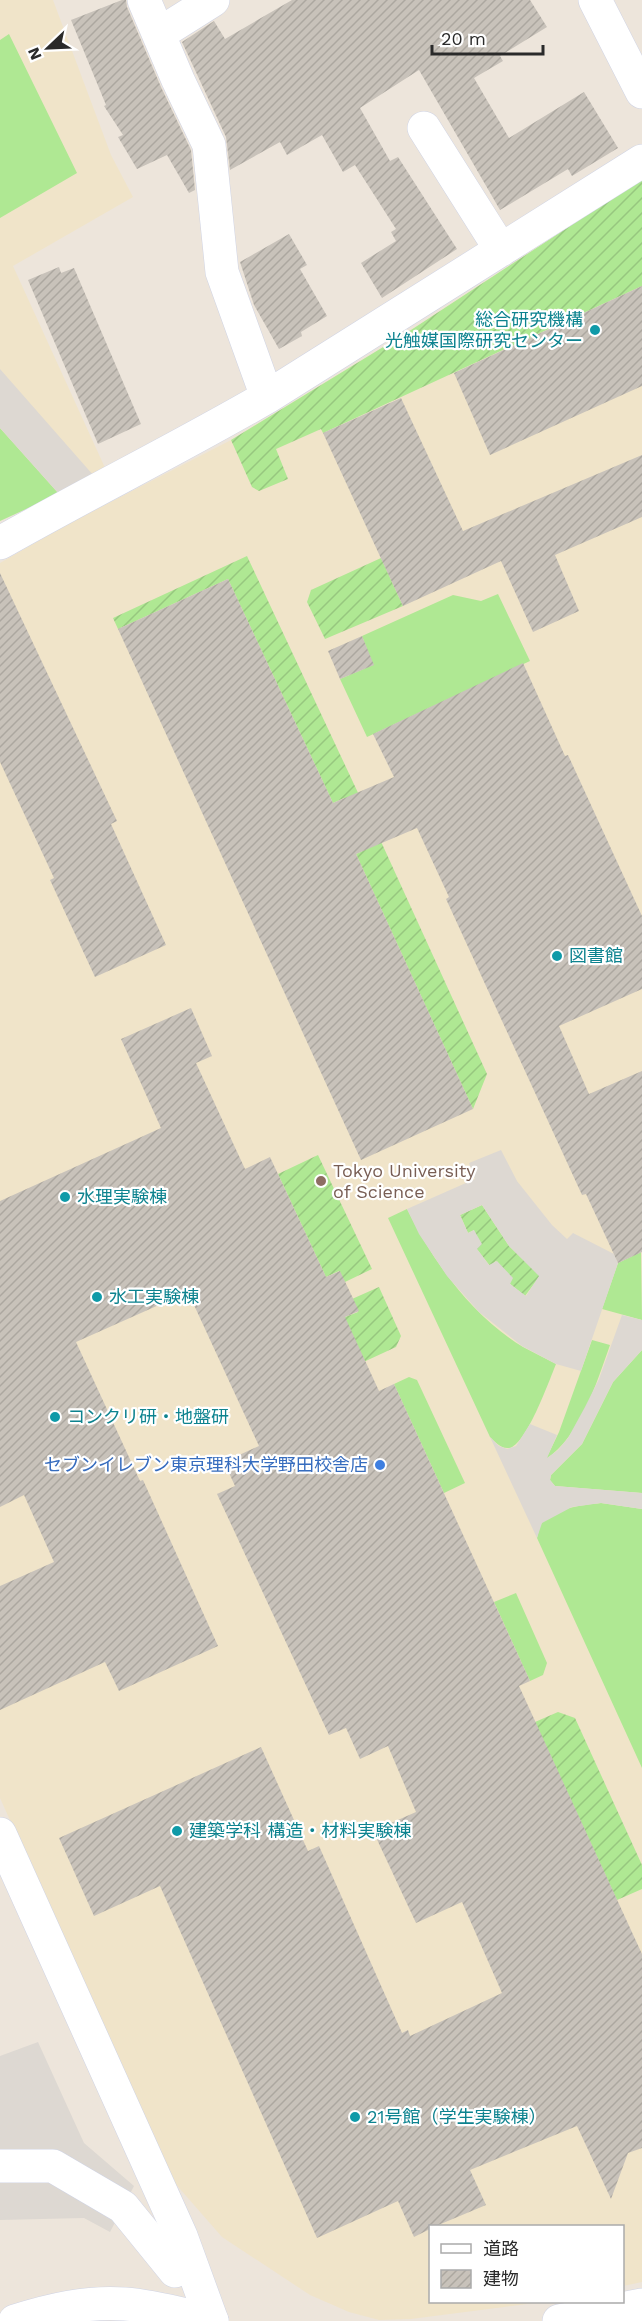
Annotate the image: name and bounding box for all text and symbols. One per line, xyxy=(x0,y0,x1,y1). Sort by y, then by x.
north arrow xyxy=(18,18,78,78)
scale bar xyxy=(432,18,543,56)
text: 20 m xyxy=(441,28,486,49)
text: N xyxy=(24,44,46,63)
place label: 総合研究機構 光触媒国際研究センター xyxy=(385,309,583,351)
marker: 総合研究機構 光触媒国際研究センター xyxy=(588,323,602,337)
place label: 図書館 xyxy=(569,945,623,966)
marker: 図書館 xyxy=(550,949,564,963)
place label: Tokyo University of Science xyxy=(333,1160,476,1202)
marker: Tokyo University of Science xyxy=(314,1174,328,1188)
place label: 水理実験棟 xyxy=(77,1186,167,1207)
marker: 水理実験棟 xyxy=(58,1190,72,1204)
place label: 水工実験棟 xyxy=(109,1286,199,1307)
marker: 水工実験棟 xyxy=(90,1290,104,1304)
place label: コンクリ研・地盤研 xyxy=(67,1406,229,1427)
marker: コンクリ研・地盤研 xyxy=(48,1410,62,1424)
place label: セブンイレブン東京理科大学野田校舎店 xyxy=(44,1454,368,1475)
marker: セブンイレブン東京理科大学野田校舎店 xyxy=(373,1458,387,1472)
place label: 建築学科 構造・材料実験棟 xyxy=(189,1820,411,1841)
marker: 建築学科 構造・材料実験棟 xyxy=(170,1824,184,1838)
place label: 21号館（学生実験棟） xyxy=(367,2106,547,2127)
marker: 21号館（学生実験棟） xyxy=(348,2110,362,2124)
legend xyxy=(429,2225,624,2303)
text: 道路 xyxy=(483,2238,519,2259)
text: 建物 xyxy=(483,2268,519,2289)

